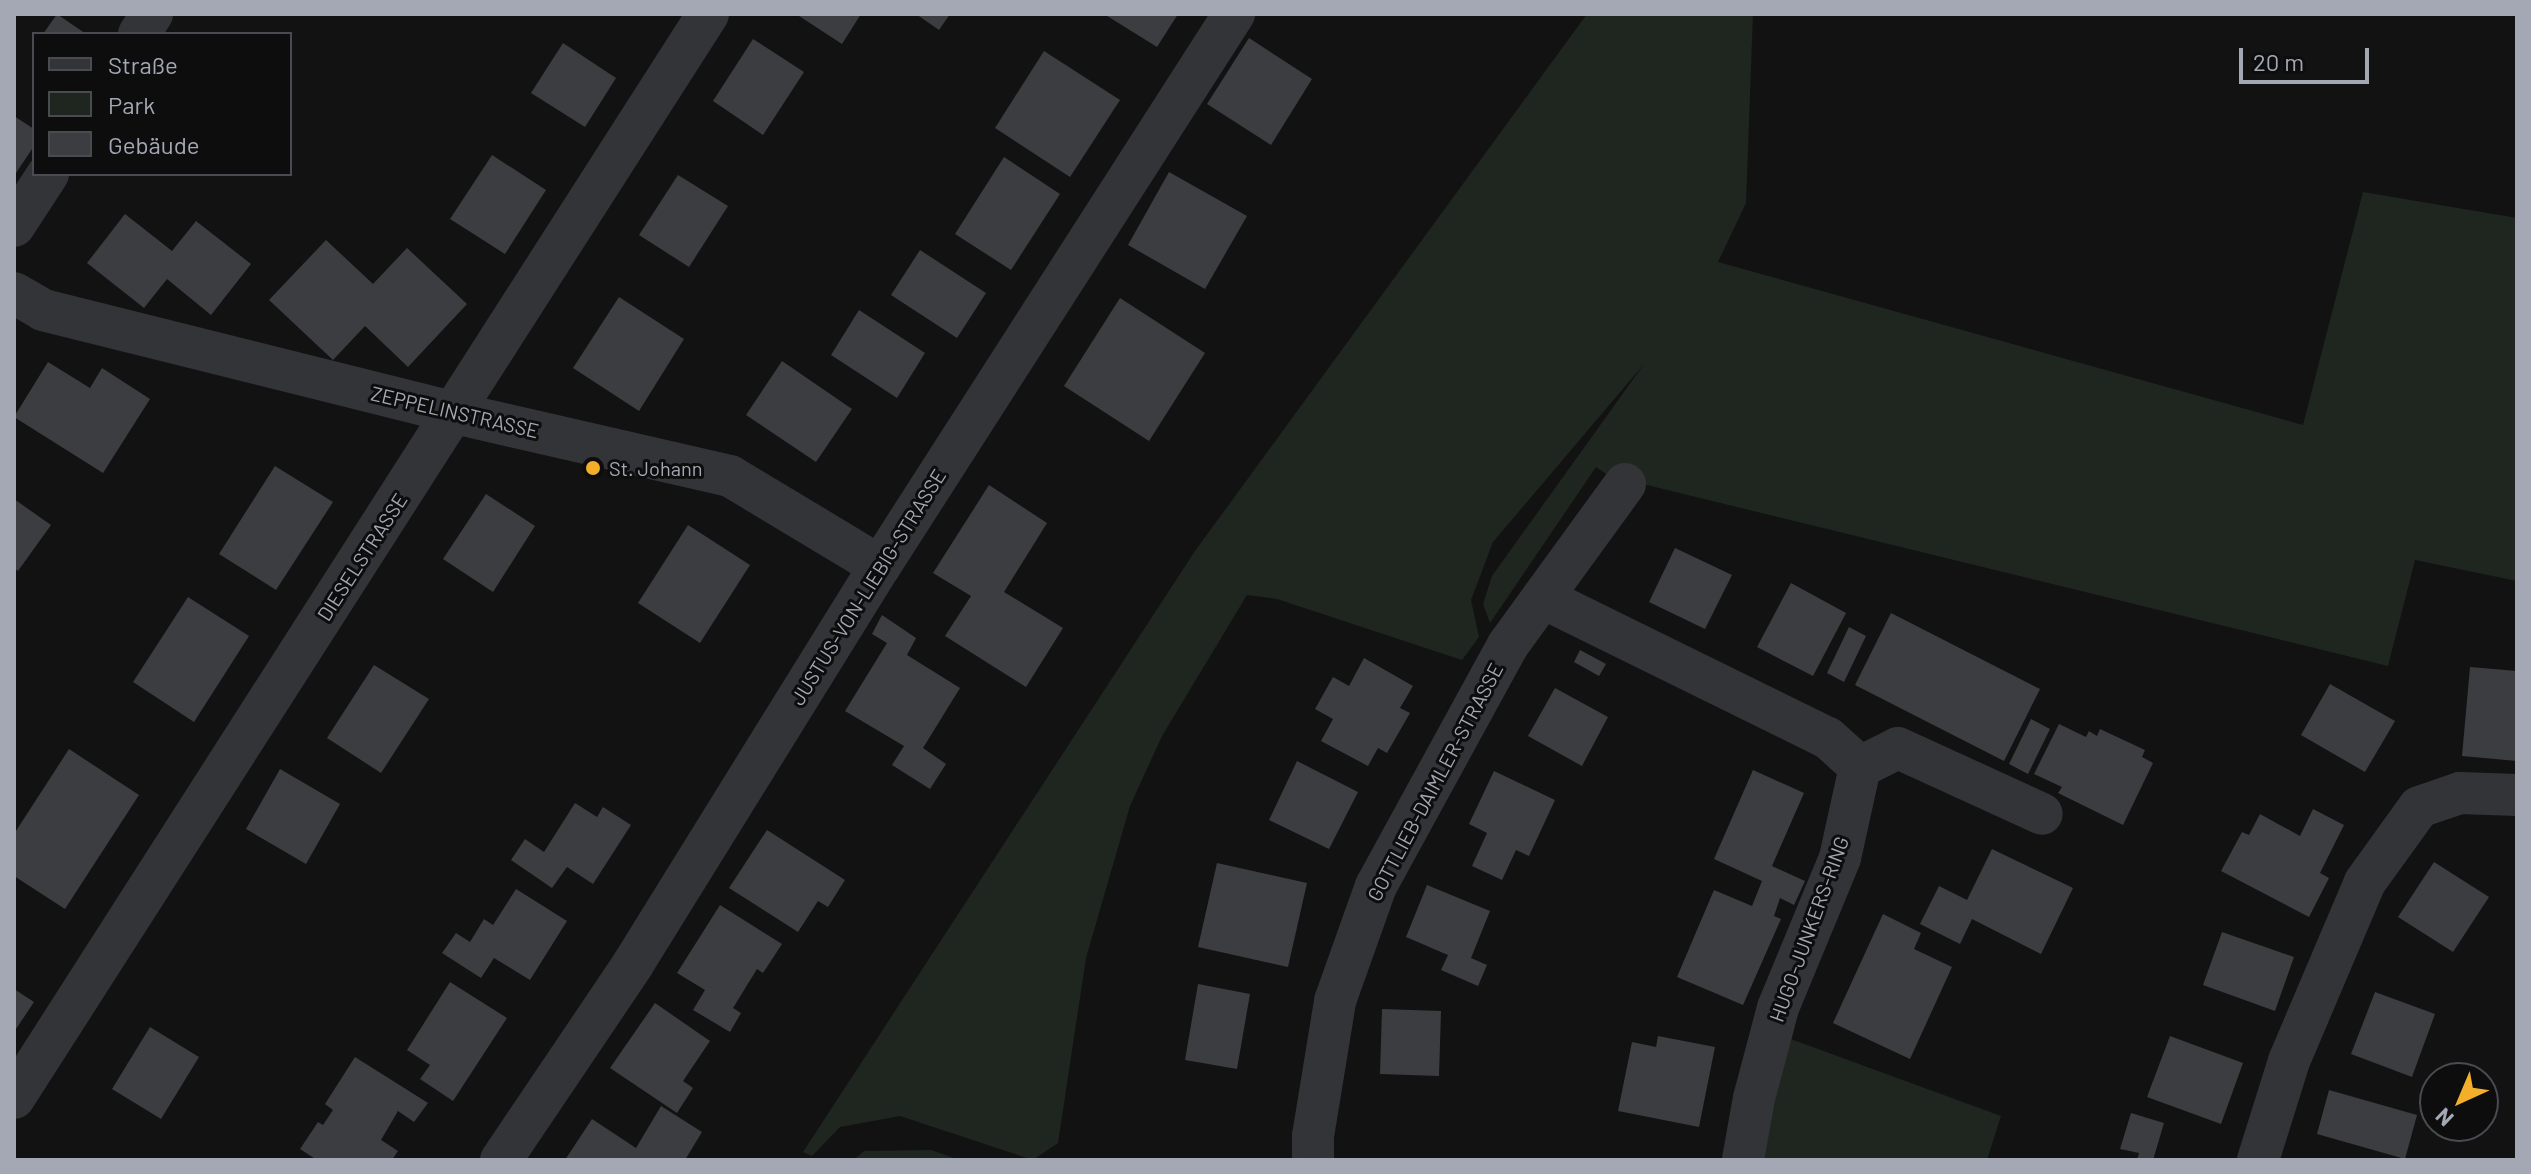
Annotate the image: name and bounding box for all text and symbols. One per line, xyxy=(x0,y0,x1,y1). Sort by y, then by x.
legend xyxy=(32,32,292,176)
scale bar xyxy=(2243,32,2373,82)
text: 20 m xyxy=(2253,47,2304,76)
text: Straße xyxy=(108,50,178,79)
text: Park xyxy=(108,90,155,119)
text: Gebäude xyxy=(108,130,200,159)
street label: ZEPPELINSTRASSE xyxy=(369,381,541,443)
place label: St. Johann xyxy=(609,456,703,480)
marker: St. Johann xyxy=(584,459,602,477)
street label: JUSTUS-VON-LIEBIG-STRASSE xyxy=(785,465,951,709)
street label: DIESELSTRASSE xyxy=(312,489,412,625)
street label: GOTTLIEB-DAIMLER-STRASSE xyxy=(1362,659,1508,905)
street label: HUGO-JUNKERS-RING xyxy=(1764,833,1854,1025)
north arrow xyxy=(2419,1062,2499,1142)
text: N xyxy=(2429,1103,2458,1132)

